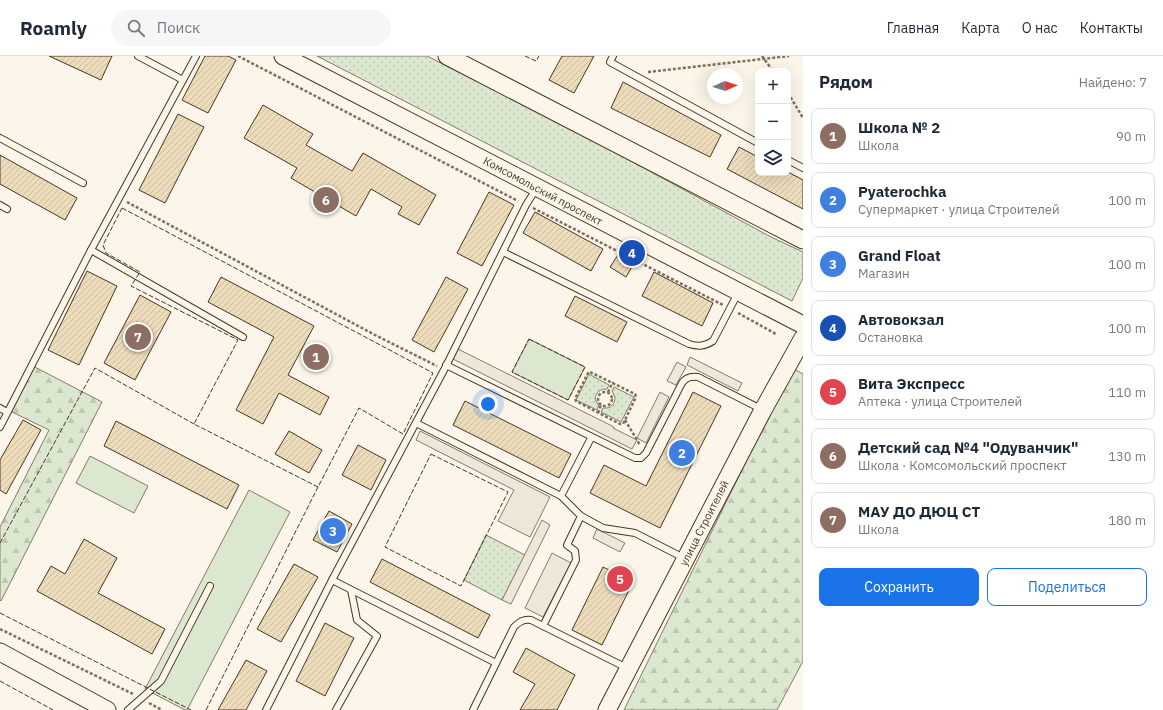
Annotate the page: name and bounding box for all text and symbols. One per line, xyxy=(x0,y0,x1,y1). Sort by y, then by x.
search box xyxy=(111,10,391,46)
text: Roamly xyxy=(20,16,87,40)
icon: search xyxy=(125,17,147,39)
text: Поиск xyxy=(157,18,200,37)
text: Главная xyxy=(887,19,939,37)
text: Карта xyxy=(961,19,1000,37)
text: О нас xyxy=(1022,19,1058,37)
text: Контакты xyxy=(1080,19,1143,37)
north arrow xyxy=(707,68,743,104)
map controls xyxy=(755,68,791,176)
button: + xyxy=(755,68,791,104)
text: Рядом xyxy=(819,71,873,93)
text: Найдено: 7 xyxy=(1079,74,1147,91)
button: − xyxy=(755,104,791,140)
text: Школа № 2 xyxy=(858,118,940,137)
text: 1 xyxy=(829,128,837,145)
text: 90 m xyxy=(1116,128,1146,145)
text: Школа xyxy=(858,137,899,154)
button: layers xyxy=(755,140,791,176)
street label: Комсомольский проспект xyxy=(481,154,605,228)
text: Pyaterochka xyxy=(858,182,947,201)
pin: 6 xyxy=(313,185,339,215)
text: 2 xyxy=(829,192,837,209)
text: 100 m xyxy=(1108,192,1146,209)
text: Супермаркет · улица Строителей xyxy=(858,201,1060,218)
pin: 4 xyxy=(619,238,645,268)
text: Grand Float xyxy=(858,246,941,265)
text: 3 xyxy=(829,256,837,273)
text: 100 m xyxy=(1108,256,1146,273)
text: Магазин xyxy=(858,265,910,282)
text: Автовокзал xyxy=(858,310,944,329)
text: 4 xyxy=(829,320,837,337)
text: 100 m xyxy=(1108,320,1146,337)
pin: 7 xyxy=(125,322,151,352)
text: Остановка xyxy=(858,329,923,346)
pin: 1 xyxy=(303,342,329,372)
text: Вита Экспресс xyxy=(858,374,965,393)
text: 5 xyxy=(829,384,837,401)
text: 110 m xyxy=(1108,384,1146,401)
text: Аптека · улица Строителей xyxy=(858,393,1022,410)
your location xyxy=(478,394,498,414)
pin: 2 xyxy=(669,438,695,468)
text: Детский сад №4 "Одуванчик" xyxy=(858,438,1078,457)
text: 6 xyxy=(829,448,837,465)
text: 130 m xyxy=(1108,448,1146,465)
text: Школа · Комсомольский проспект xyxy=(858,457,1067,474)
street label: улица Строителей xyxy=(676,478,732,568)
text: МАУ ДО ДЮЦ СТ xyxy=(858,502,980,521)
text: 7 xyxy=(829,512,837,529)
text: 180 m xyxy=(1108,512,1146,529)
pin: 3 xyxy=(320,516,346,546)
text: Школа xyxy=(858,521,899,538)
pin: 5 xyxy=(607,564,633,594)
button: Сохранить xyxy=(819,568,979,606)
button: Поделиться xyxy=(987,568,1147,606)

